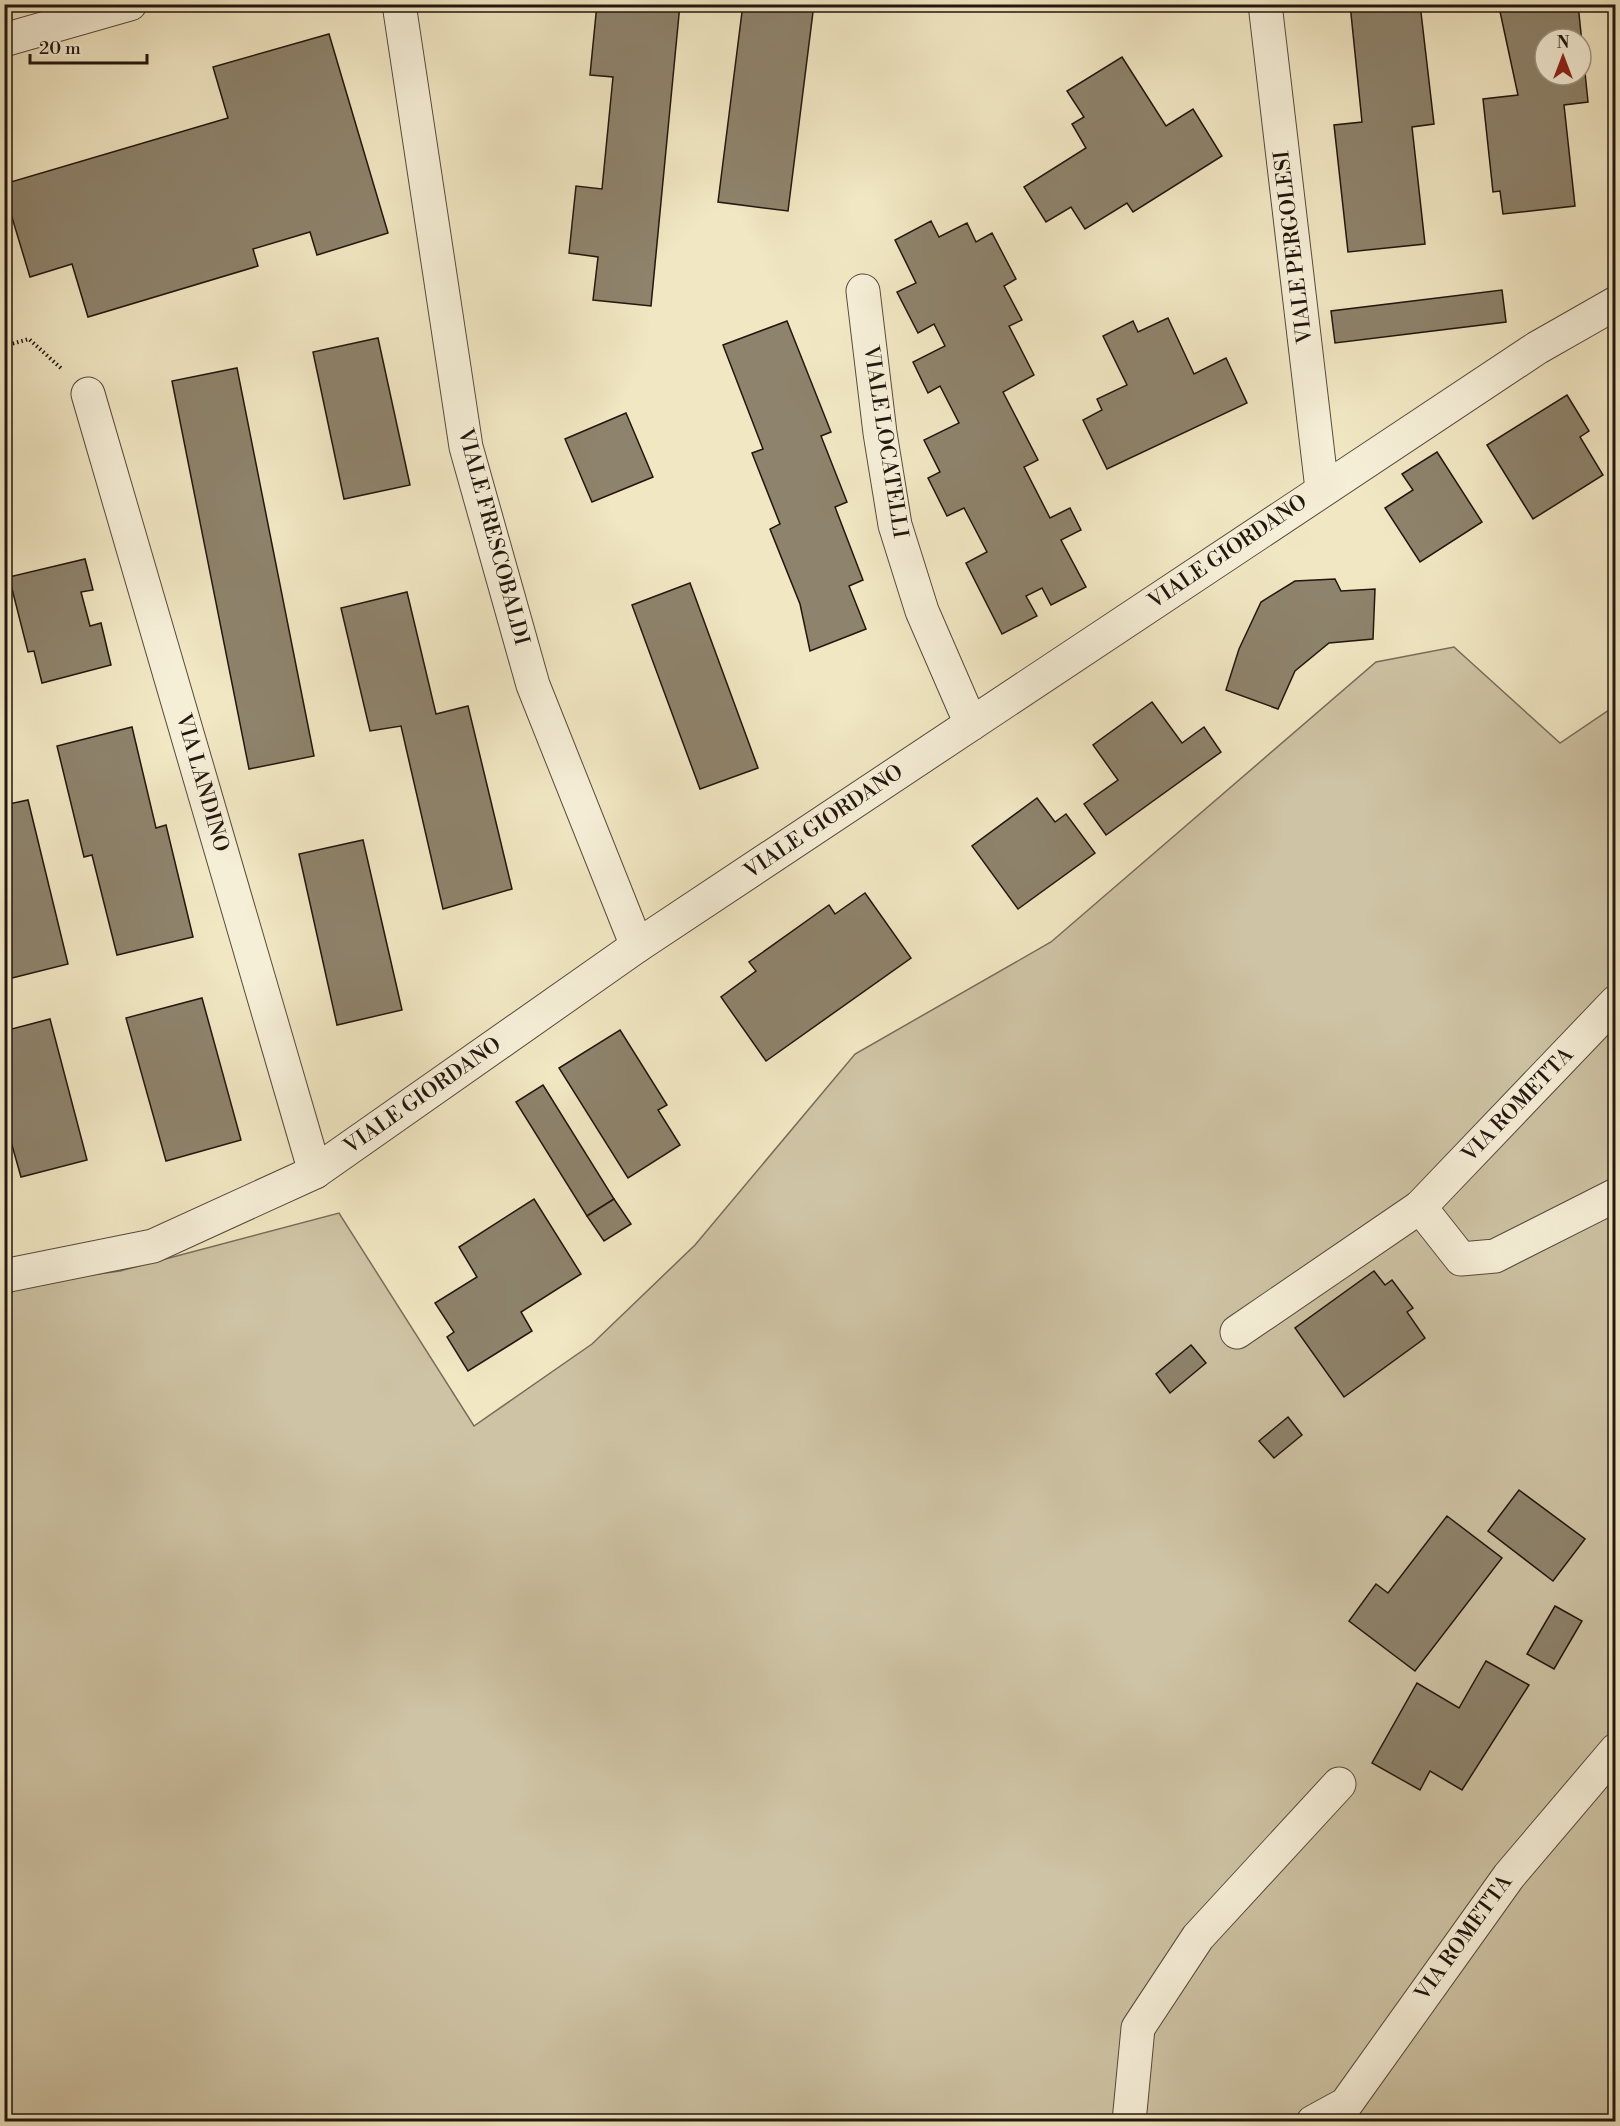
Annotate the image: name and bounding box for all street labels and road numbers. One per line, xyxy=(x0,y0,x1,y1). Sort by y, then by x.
street label: VIALE PERGOLESI xyxy=(1269,149,1319,346)
street label: VIALE LOCATELLI xyxy=(857,343,913,540)
street label: VIALE FRESCOBALDI xyxy=(451,425,534,648)
street label: VIALE GIORDANO xyxy=(1143,489,1312,615)
street label: VIA LANDINO xyxy=(170,710,234,855)
street label: VIALE GIORDANO xyxy=(739,759,908,885)
street label: VIALE GIORDANO xyxy=(339,1032,507,1161)
street label: VIA ROMETTA xyxy=(1456,1042,1579,1168)
street label: VIA ROMETTA xyxy=(1409,1870,1519,2007)

